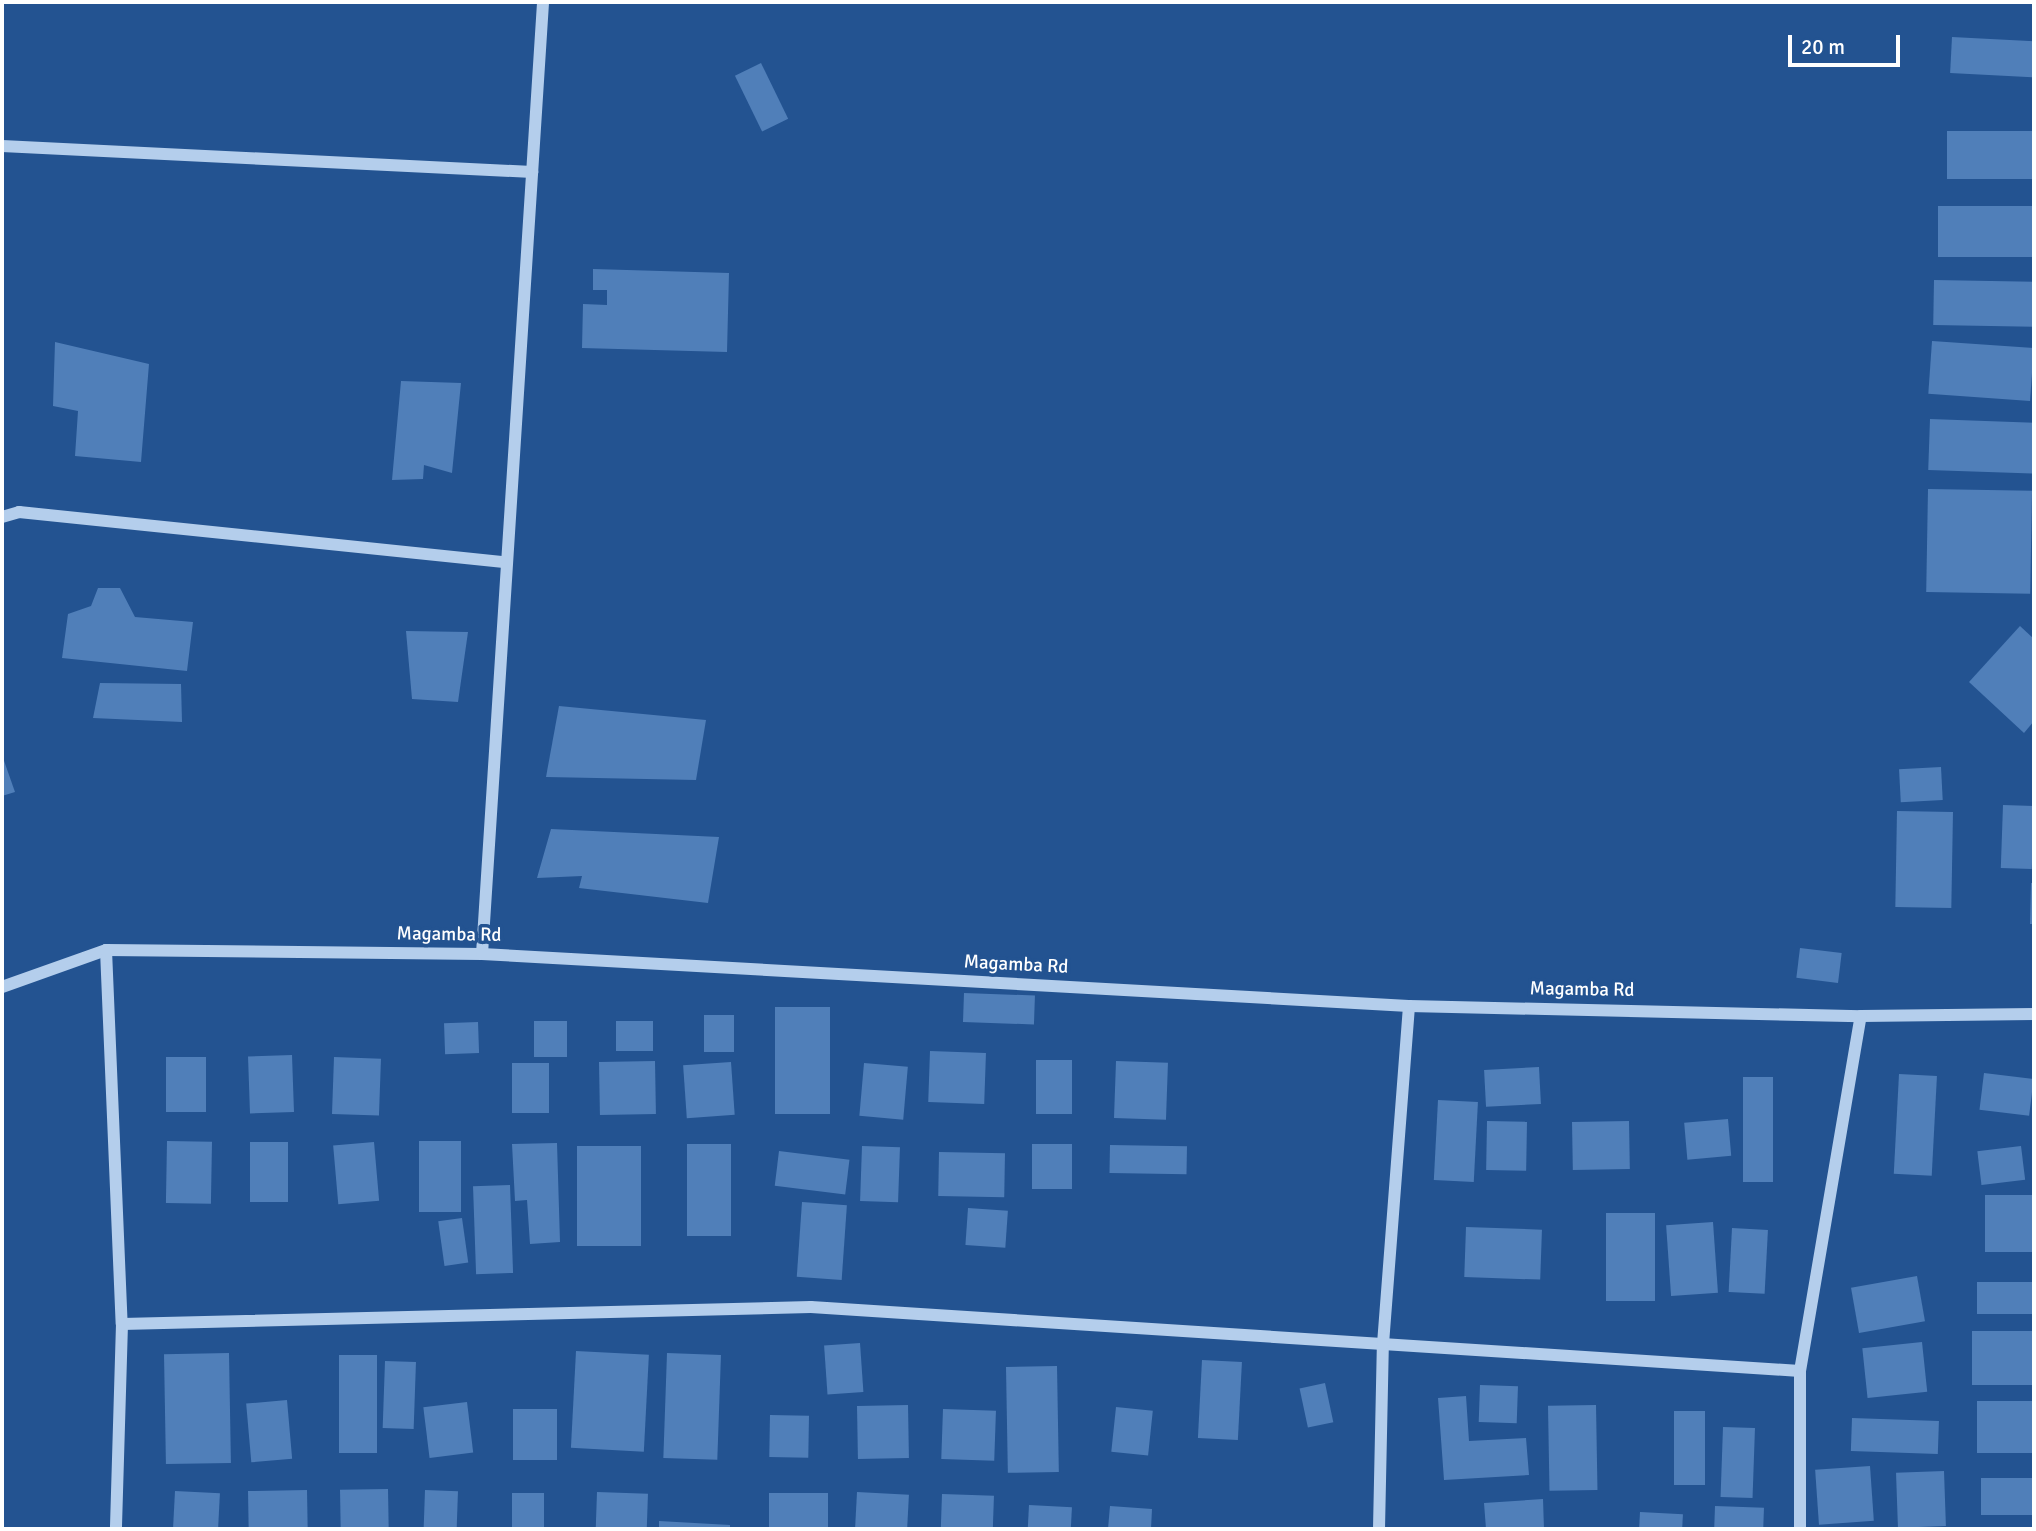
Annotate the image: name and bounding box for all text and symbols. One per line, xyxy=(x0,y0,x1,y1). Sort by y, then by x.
scale bar xyxy=(1791,21,1903,65)
text: 20 m xyxy=(1801,34,1845,60)
street label: Magamba Rd xyxy=(396,923,502,947)
street label: Magamba Rd xyxy=(963,951,1069,979)
street label: Magamba Rd xyxy=(1529,978,1635,1002)

